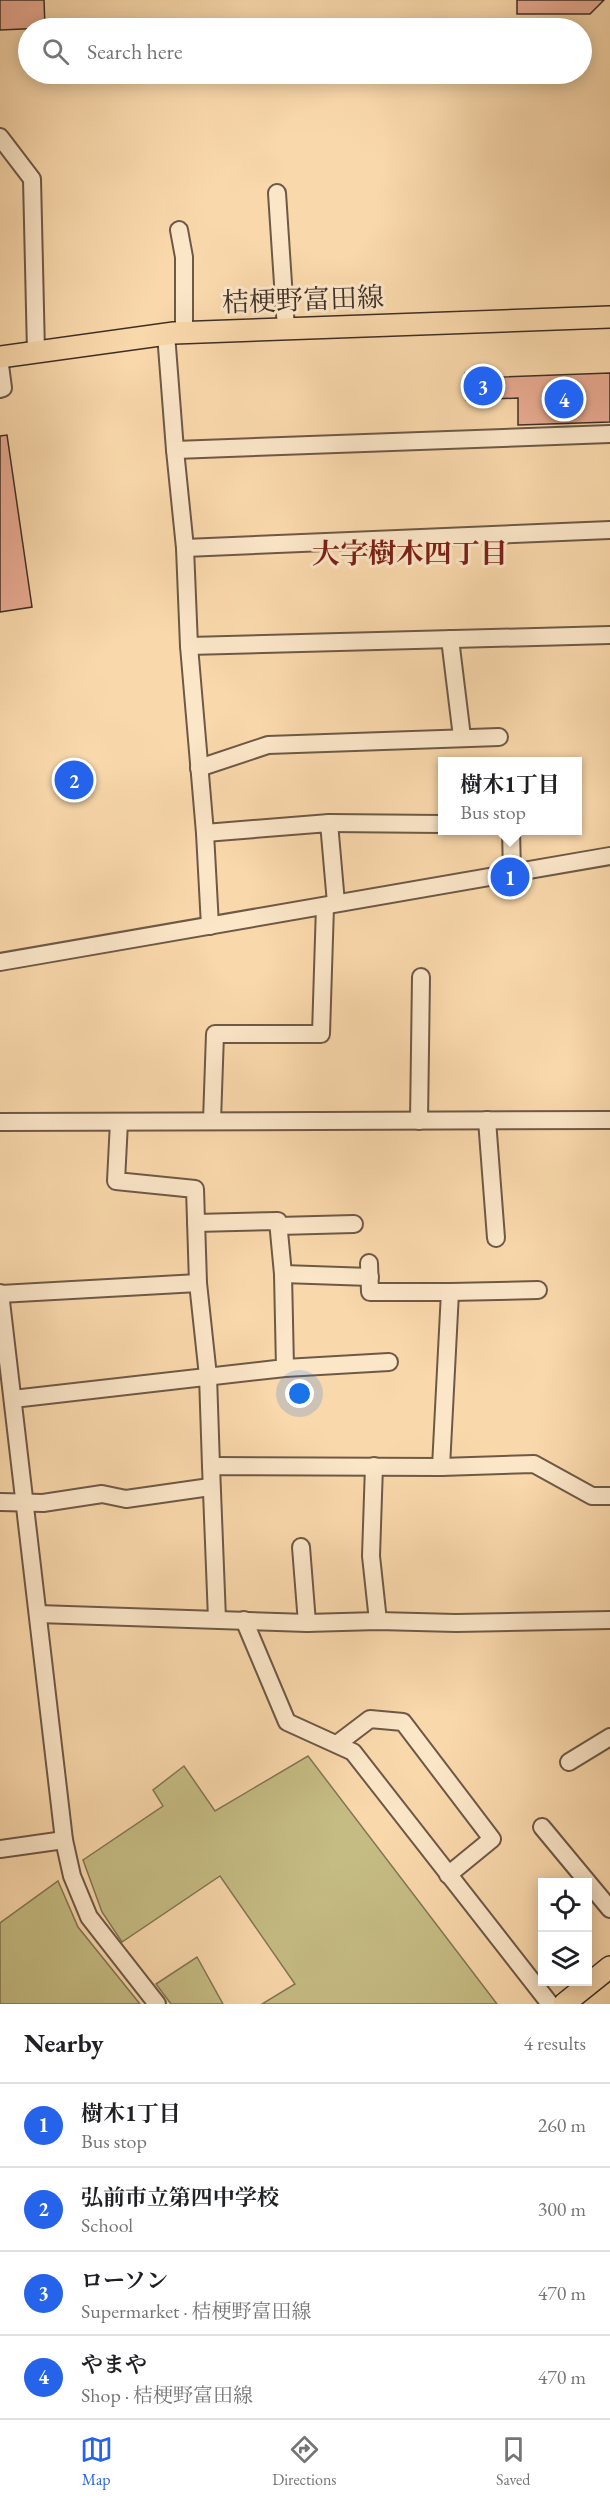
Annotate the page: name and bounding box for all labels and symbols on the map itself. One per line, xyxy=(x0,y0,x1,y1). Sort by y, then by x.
street label: 桔梗野富田線 xyxy=(221,279,385,320)
pin: 3 xyxy=(464,364,502,408)
pin: 4 xyxy=(544,376,584,422)
district label: 大字樹木四丁目 xyxy=(312,535,508,571)
pin: 2 xyxy=(54,758,94,802)
pin: 1 xyxy=(490,854,530,900)
your location xyxy=(285,1379,314,1408)

